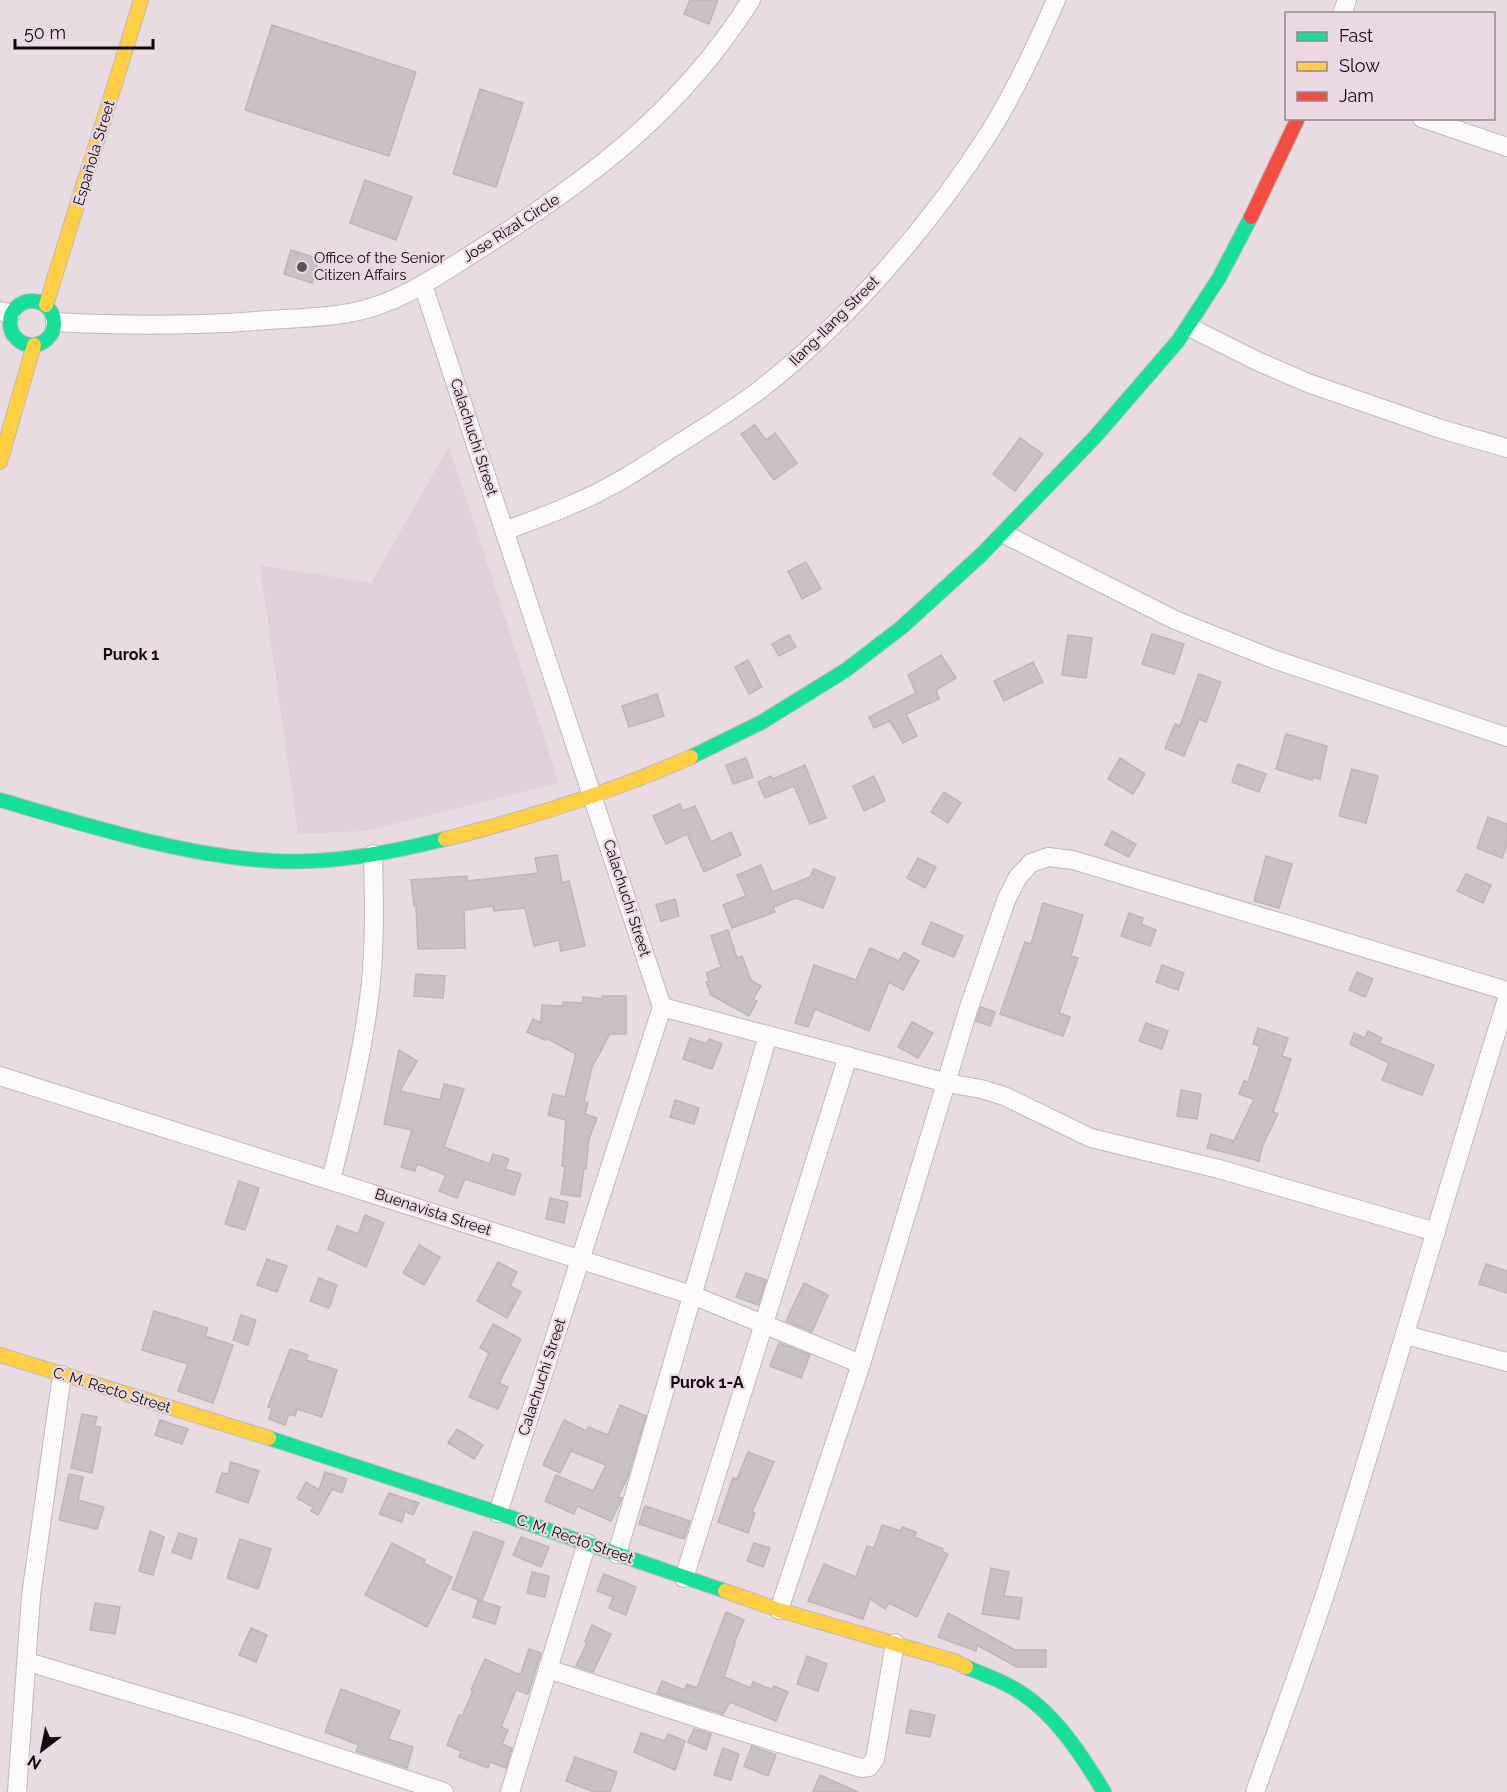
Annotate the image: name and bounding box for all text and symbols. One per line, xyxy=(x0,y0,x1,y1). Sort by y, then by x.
scale bar xyxy=(15,12,153,50)
legend xyxy=(1285,12,1495,120)
text: 50 m xyxy=(24,22,66,43)
text: Fast xyxy=(1339,25,1373,46)
text: Slow xyxy=(1339,55,1380,76)
text: Jam xyxy=(1339,85,1374,106)
street label: Española Street xyxy=(69,98,119,208)
street label: Jose Rizal Circle xyxy=(459,190,563,266)
place label: Office of the Senior Citizen Affairs xyxy=(314,249,446,284)
marker: Office of the Senior Citizen Affairs xyxy=(295,260,309,274)
street label: Ilang-Ilang Street xyxy=(785,272,883,370)
street label: Calachuchi Street xyxy=(447,376,501,498)
district label: Purok 1 xyxy=(103,645,159,664)
street label: Calachuchi Street xyxy=(600,837,654,959)
street label: Buenavista Street xyxy=(372,1185,494,1239)
street label: Calachuchi Street xyxy=(515,1316,569,1438)
street label: C. M. Recto Street xyxy=(51,1363,173,1417)
district label: Purok 1-A xyxy=(670,1373,744,1392)
street label: C. M. Recto Street xyxy=(514,1511,636,1567)
north arrow xyxy=(12,1720,72,1780)
text: N xyxy=(24,1751,45,1774)

